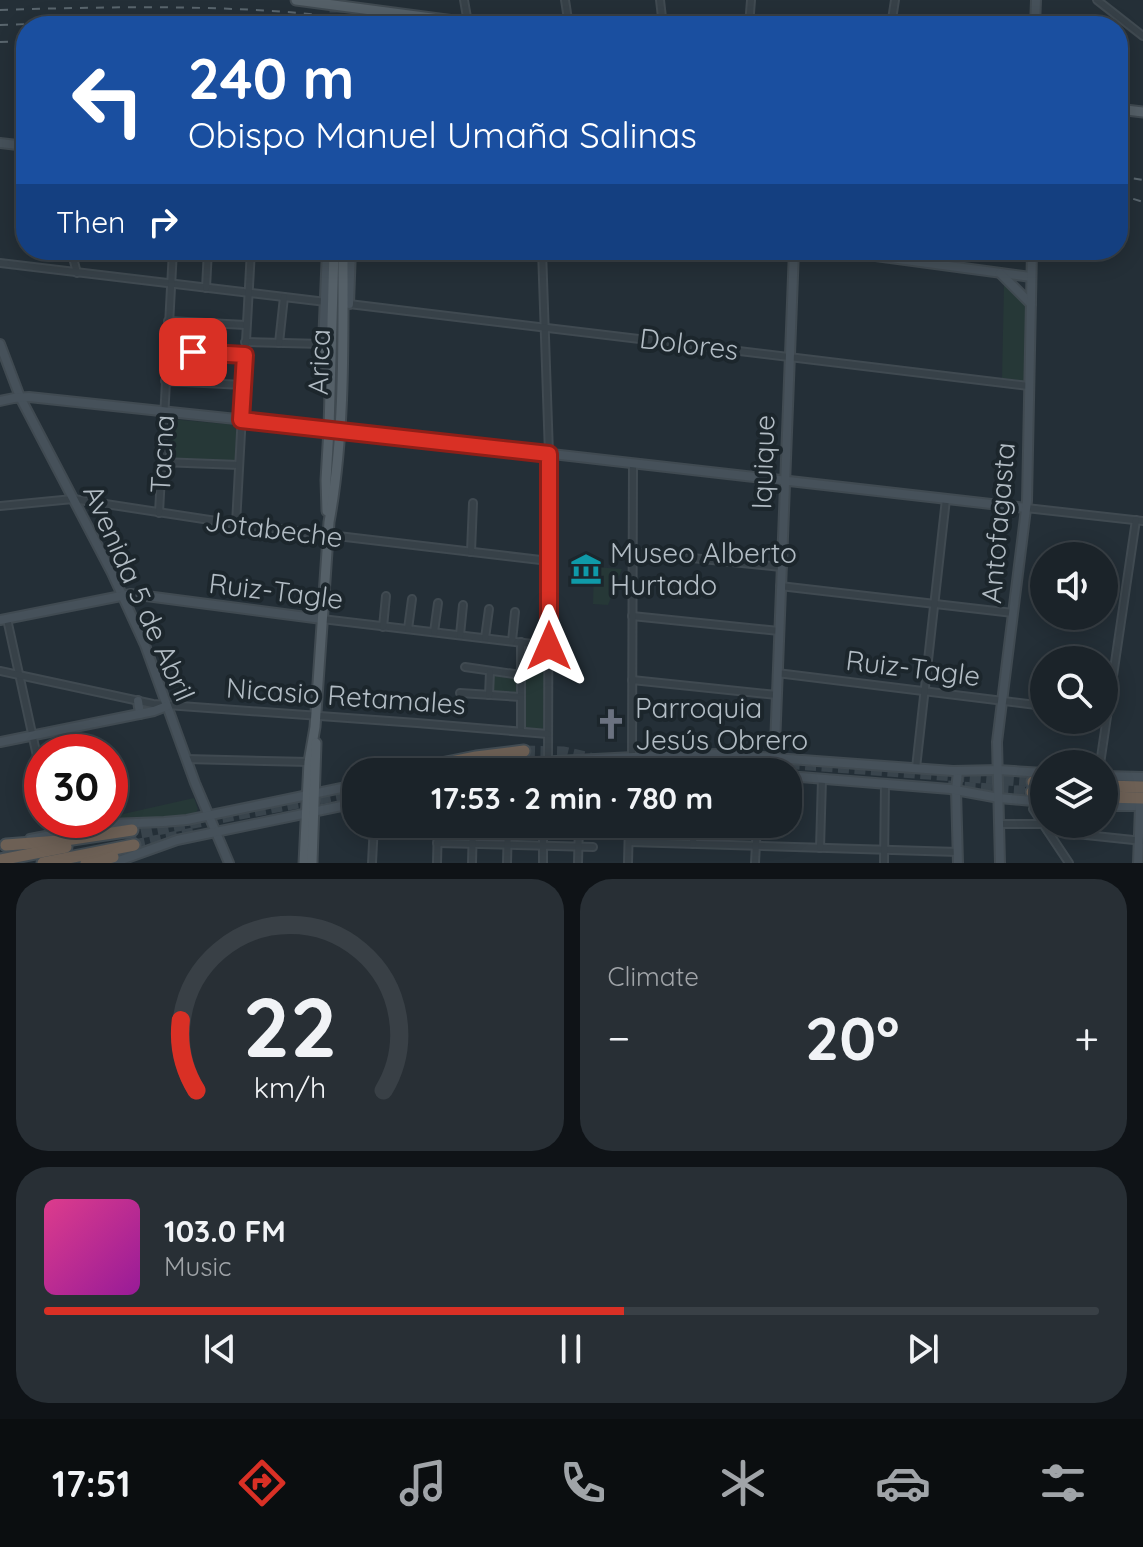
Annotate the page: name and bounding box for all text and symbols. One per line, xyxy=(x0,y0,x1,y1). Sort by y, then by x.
text: 240 m xyxy=(188,43,355,113)
icon: left xyxy=(56,48,160,152)
text: Obispo Manuel Umaña Salinas xyxy=(188,112,697,157)
icon: right xyxy=(141,200,185,244)
text: Then xyxy=(56,203,125,241)
pin xyxy=(159,318,227,386)
street label: Dolores xyxy=(638,320,741,367)
street label: Arica xyxy=(300,328,337,396)
icon: arrive xyxy=(171,330,215,374)
street label: Tacna xyxy=(142,414,181,494)
street label: Iquique xyxy=(743,414,782,510)
street label: Antofagasta xyxy=(973,441,1022,605)
street label: Avenida 5 de Abril xyxy=(76,479,203,706)
street label: Jotabeche xyxy=(203,503,345,554)
place label: Museo Alberto Hurtado xyxy=(610,535,797,602)
map controls xyxy=(1030,542,1118,838)
button: sound xyxy=(1030,542,1118,630)
museum icon: Museo Alberto Hurtado xyxy=(569,552,603,586)
street label: Ruiz-Tagle xyxy=(207,565,345,616)
position arrow xyxy=(507,604,591,688)
street label: Ruiz-Tagle xyxy=(844,642,982,693)
button: search xyxy=(1030,646,1118,734)
street label: Nicasio Retamales xyxy=(225,670,467,721)
place label: Parroquia Jesús Obrero xyxy=(635,690,808,757)
church icon: Parroquia Jesús Obrero xyxy=(594,707,628,741)
speed limit sign: 30 xyxy=(24,734,128,838)
button: layers xyxy=(1030,750,1118,838)
text: 17:53 · 2 min · 780 m xyxy=(431,779,713,817)
text: Climate xyxy=(608,960,699,993)
text: 22 xyxy=(242,974,337,1078)
text: 20° xyxy=(805,1000,900,1075)
text: − xyxy=(608,1010,630,1065)
text: + xyxy=(1074,1010,1099,1065)
text: km/h xyxy=(253,1069,326,1105)
text: 103.0 FM xyxy=(164,1212,286,1250)
text: Music xyxy=(164,1250,232,1283)
icon: previous xyxy=(198,1327,242,1371)
icon: pause xyxy=(549,1327,593,1371)
icon: next xyxy=(901,1327,945,1371)
icon: directions xyxy=(234,1455,290,1511)
icon: music xyxy=(395,1455,451,1511)
icon: phone xyxy=(555,1455,611,1511)
icon: climate xyxy=(715,1455,771,1511)
icon: car xyxy=(875,1455,931,1511)
icon: filters xyxy=(1035,1455,1091,1511)
text: 17:51 xyxy=(52,1461,130,1506)

